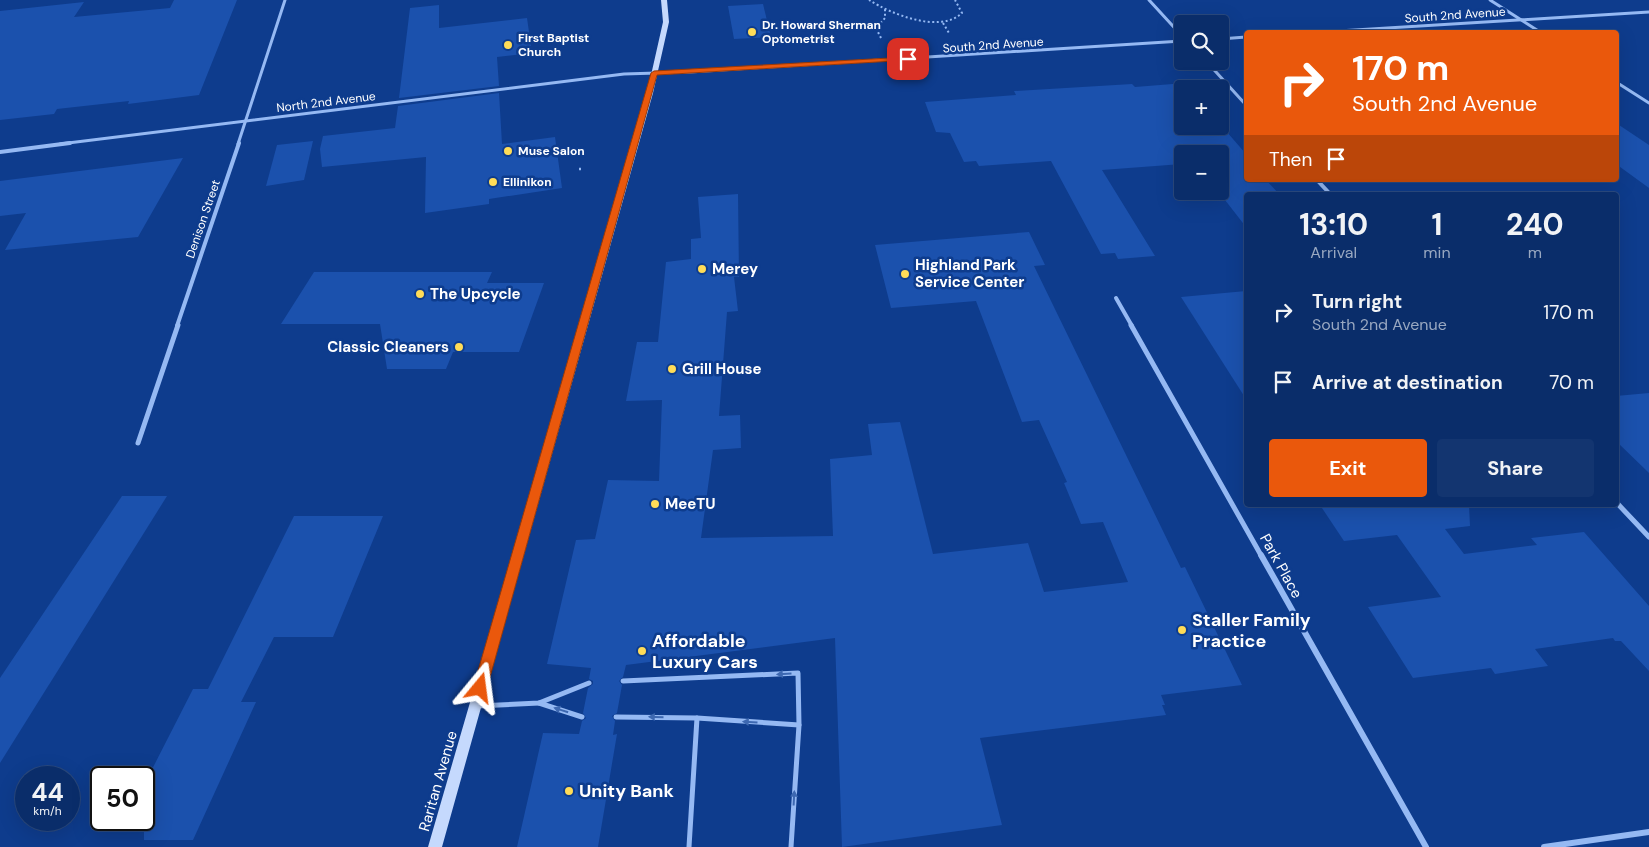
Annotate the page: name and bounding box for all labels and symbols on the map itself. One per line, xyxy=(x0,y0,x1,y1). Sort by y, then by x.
street label: South 2nd Avenue xyxy=(1404,3,1506,27)
place label: Dr. Howard Sherman Optometrist xyxy=(762,17,881,47)
marker: Dr. Howard Sherman Optometrist xyxy=(746,26,758,38)
place label: First Baptist Church xyxy=(518,30,589,60)
street label: South 2nd Avenue xyxy=(942,33,1044,57)
pin xyxy=(887,38,929,80)
marker: First Baptist Church xyxy=(502,39,514,51)
street label: North 2nd Avenue xyxy=(275,88,377,116)
place label: Muse Salon xyxy=(518,143,585,159)
marker: Muse Salon xyxy=(502,145,514,157)
place label: Ellinikon xyxy=(503,174,552,190)
marker: Ellinikon xyxy=(487,176,499,188)
street label: Denison Street xyxy=(182,177,224,260)
place label: Highland Park Service Center xyxy=(915,255,1024,292)
place label: Merey xyxy=(712,259,758,279)
marker: Merey xyxy=(696,263,708,275)
marker: Highland Park Service Center xyxy=(899,268,911,280)
place label: The Upcycle xyxy=(430,284,521,304)
marker: The Upcycle xyxy=(414,288,426,300)
place label: Classic Cleaners xyxy=(327,337,449,357)
marker: Classic Cleaners xyxy=(453,341,465,353)
place label: Grill House xyxy=(682,359,762,379)
marker: Grill House xyxy=(666,363,678,375)
place label: MeeTU xyxy=(665,494,716,514)
marker: MeeTU xyxy=(649,498,661,510)
street label: Park Place xyxy=(1255,530,1307,602)
place label: Staller Family Practice xyxy=(1192,608,1311,653)
marker: Staller Family Practice xyxy=(1176,624,1188,636)
place label: Affordable Luxury Cars xyxy=(652,629,758,674)
marker: Affordable Luxury Cars xyxy=(636,645,648,657)
position arrow xyxy=(453,661,505,713)
one-way arrow xyxy=(775,670,791,678)
one-way arrow xyxy=(553,705,568,713)
one-way arrow xyxy=(648,713,664,721)
one-way arrow xyxy=(742,717,758,725)
street label: Raritan Avenue xyxy=(414,728,462,834)
speed limit sign: 50 xyxy=(90,766,155,831)
place label: Unity Bank xyxy=(579,779,674,803)
marker: Unity Bank xyxy=(563,785,575,797)
one-way arrow xyxy=(791,790,799,806)

